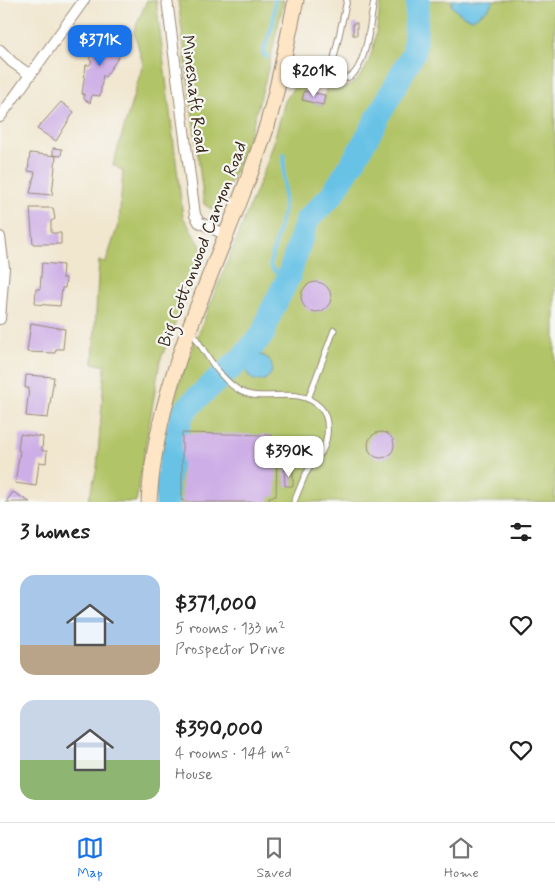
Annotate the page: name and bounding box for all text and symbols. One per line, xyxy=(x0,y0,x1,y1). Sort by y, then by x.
pin: $371K xyxy=(65,24,135,67)
text: $371K xyxy=(79,30,121,51)
street label: Mineshaft Road xyxy=(175,34,213,155)
pin: $201K xyxy=(279,56,349,98)
text: $201K xyxy=(292,61,336,82)
street label: Big Cottonwood Canyon Road xyxy=(153,138,255,351)
pin: $390K xyxy=(254,436,324,478)
text: $390K xyxy=(265,441,313,462)
text: 3 homes xyxy=(20,518,90,546)
icon: filters xyxy=(507,518,535,546)
text: $371,000 xyxy=(175,590,257,618)
icon: home xyxy=(60,595,120,655)
icon: heart xyxy=(507,611,535,639)
text: 5 rooms · 133 m² xyxy=(175,618,285,639)
text: Prospector Drive xyxy=(175,639,285,660)
text: $390,000 xyxy=(175,715,263,743)
icon: home xyxy=(60,720,120,780)
icon: heart xyxy=(507,736,535,764)
text: 4 rooms · 144 m² xyxy=(175,743,291,764)
text: House xyxy=(175,764,213,785)
tab: Map xyxy=(76,834,104,882)
tab: Saved xyxy=(256,834,292,882)
tab: Home xyxy=(444,834,479,882)

